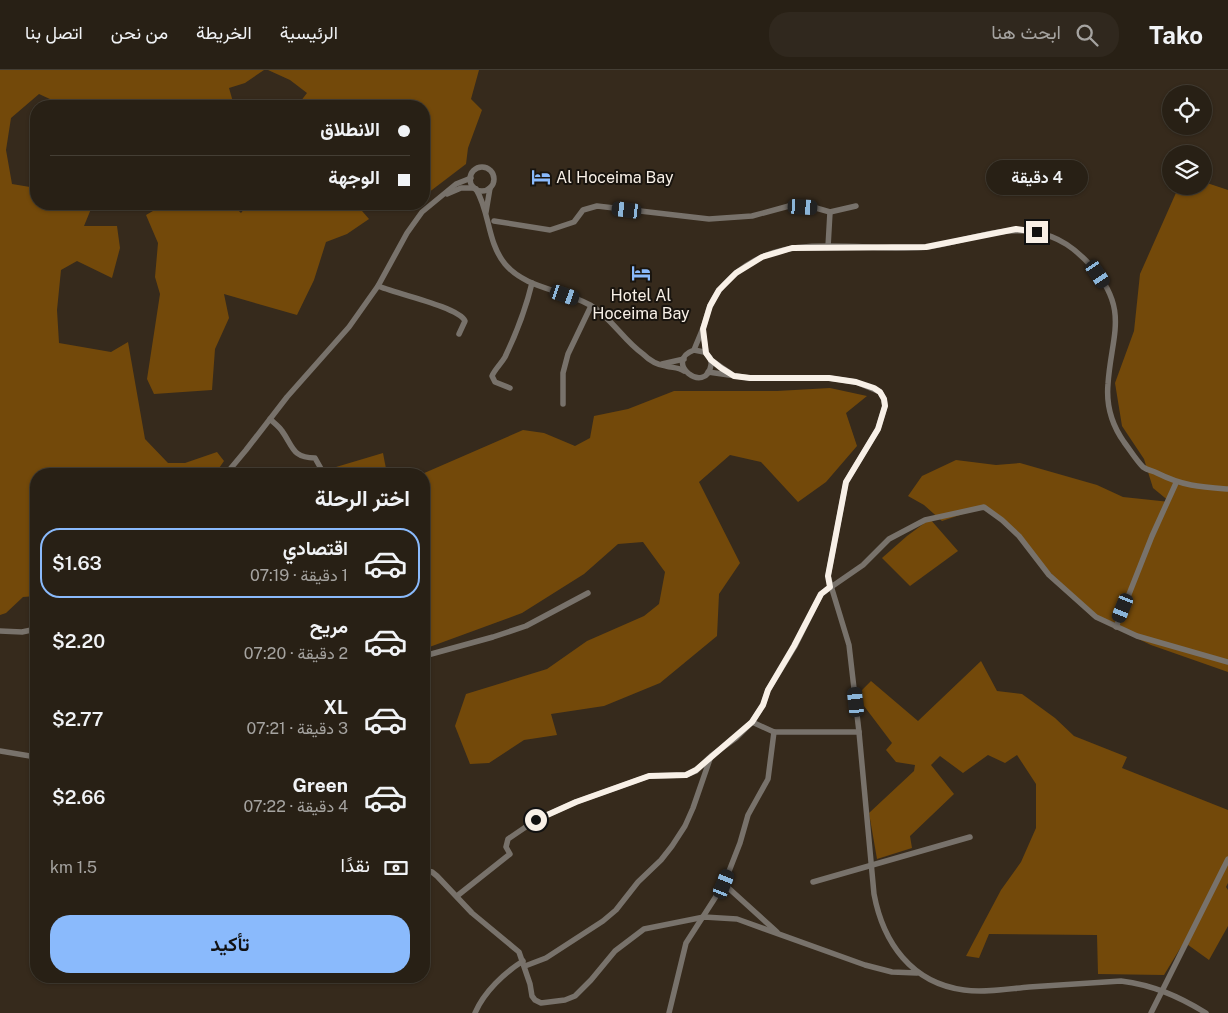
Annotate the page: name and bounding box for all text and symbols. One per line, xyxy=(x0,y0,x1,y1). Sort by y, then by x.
search box xyxy=(769,12,1119,57)
text: ابحث هنا xyxy=(991,21,1061,43)
icon: search xyxy=(1073,21,1101,49)
text: Tako xyxy=(1149,21,1203,49)
text: اتصل بنا xyxy=(25,22,83,43)
text: من نحن xyxy=(111,22,168,43)
text: الخريطة xyxy=(196,22,252,43)
text: الرئيسية xyxy=(280,22,338,43)
map controls xyxy=(1162,85,1212,195)
button: locate xyxy=(1162,85,1212,135)
text: الانطلاق xyxy=(320,118,380,140)
button: layers xyxy=(1162,145,1212,195)
callout: 4 دقيقة xyxy=(986,160,1088,194)
text: الوجهة xyxy=(328,166,380,188)
hotel icon: Al Hoceima Bay xyxy=(530,166,552,188)
place label: Al Hoceima Bay xyxy=(556,168,674,187)
text: 4 دقيقة xyxy=(1011,168,1063,187)
car xyxy=(787,199,818,215)
car xyxy=(611,201,642,219)
route end xyxy=(1026,221,1048,243)
car xyxy=(1083,257,1112,291)
hotel icon: Hotel Al Hoceima Bay xyxy=(630,262,652,284)
car xyxy=(548,283,581,307)
place label: Hotel Al Hoceima Bay xyxy=(592,286,690,323)
text: اختر الرحلة xyxy=(315,485,410,511)
text: اقتصادي xyxy=(283,537,348,559)
icon: car xyxy=(363,541,408,586)
text: $1.63 xyxy=(52,552,102,574)
text: 1 دقيقة · 07:19 xyxy=(250,566,348,585)
car xyxy=(1110,591,1135,625)
text: مريح xyxy=(310,615,348,637)
icon: car xyxy=(363,619,408,664)
text: $2.20 xyxy=(52,630,105,652)
text: 2 دقيقة · 07:20 xyxy=(244,644,348,663)
car xyxy=(846,686,865,718)
text: XL xyxy=(323,696,348,718)
icon: car xyxy=(363,697,408,742)
text: $2.77 xyxy=(52,708,103,730)
text: 3 دقيقة · 07:21 xyxy=(247,719,348,738)
text: Green xyxy=(293,774,348,796)
icon: car xyxy=(363,775,408,820)
text: $2.66 xyxy=(52,786,106,808)
text: 4 دقيقة · 07:22 xyxy=(244,797,348,816)
route start xyxy=(525,809,547,831)
text: نقدًا xyxy=(341,854,370,876)
icon: cash xyxy=(382,854,410,882)
text: 1.5 km xyxy=(50,858,97,877)
car xyxy=(711,867,736,901)
button: تأكيد xyxy=(50,915,410,973)

